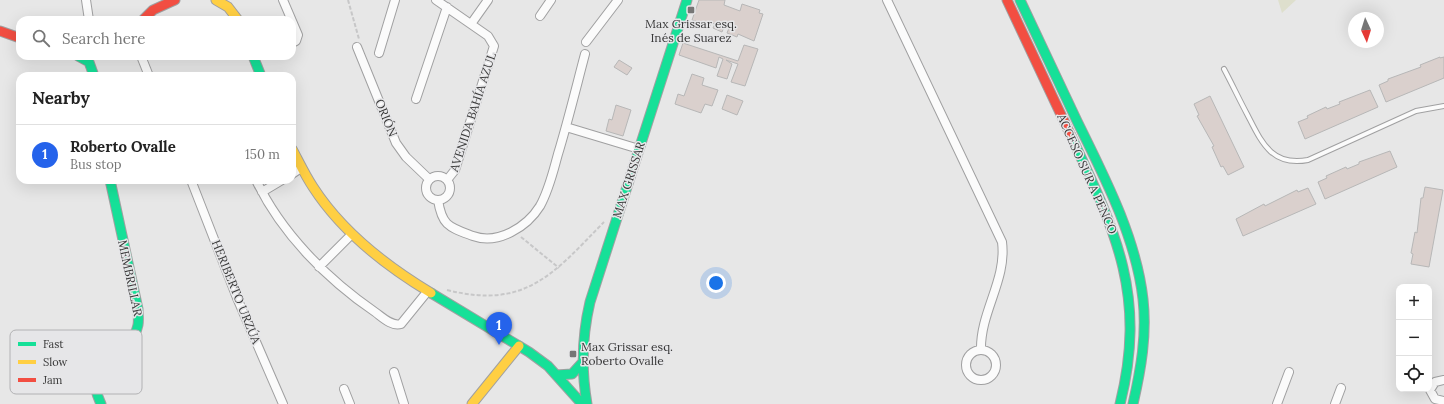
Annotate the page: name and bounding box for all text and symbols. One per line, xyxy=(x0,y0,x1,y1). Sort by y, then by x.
marker: Max Grissar esq. Inés de Suarez xyxy=(686,5,696,15)
north arrow xyxy=(1348,12,1384,48)
search box xyxy=(16,16,296,60)
place label: Max Grissar esq. Inés de Suarez xyxy=(645,16,737,45)
icon: search xyxy=(30,27,52,49)
text: Search here xyxy=(62,29,145,48)
street label: AVENIDA BAHÍA AZUL xyxy=(446,50,499,174)
text: Nearby xyxy=(32,87,90,109)
street label: ORIÓN xyxy=(372,97,401,139)
street label: ACCESO SUR A PENCO xyxy=(1054,110,1121,236)
text: Roberto Ovalle xyxy=(70,137,176,156)
street label: MAX GRISSAR xyxy=(609,139,648,220)
text: 1 xyxy=(42,146,48,163)
text: 150 m xyxy=(245,146,280,163)
text: Bus stop xyxy=(70,156,122,173)
street label: HERIBERTO URZÚA xyxy=(209,237,264,347)
street label: MEMBRILLAR xyxy=(115,238,146,318)
your location xyxy=(706,273,726,293)
map controls xyxy=(1396,284,1432,392)
button: + xyxy=(1396,284,1432,320)
pin: 1 xyxy=(486,312,512,345)
button: − xyxy=(1396,320,1432,356)
legend xyxy=(10,330,142,394)
text: Fast xyxy=(43,337,64,351)
place label: Max Grissar esq. Roberto Ovalle xyxy=(581,339,673,368)
marker: Max Grissar esq. Roberto Ovalle xyxy=(568,349,578,359)
text: Slow xyxy=(43,355,68,369)
button: locate xyxy=(1396,356,1432,392)
text: Jam xyxy=(42,373,63,387)

